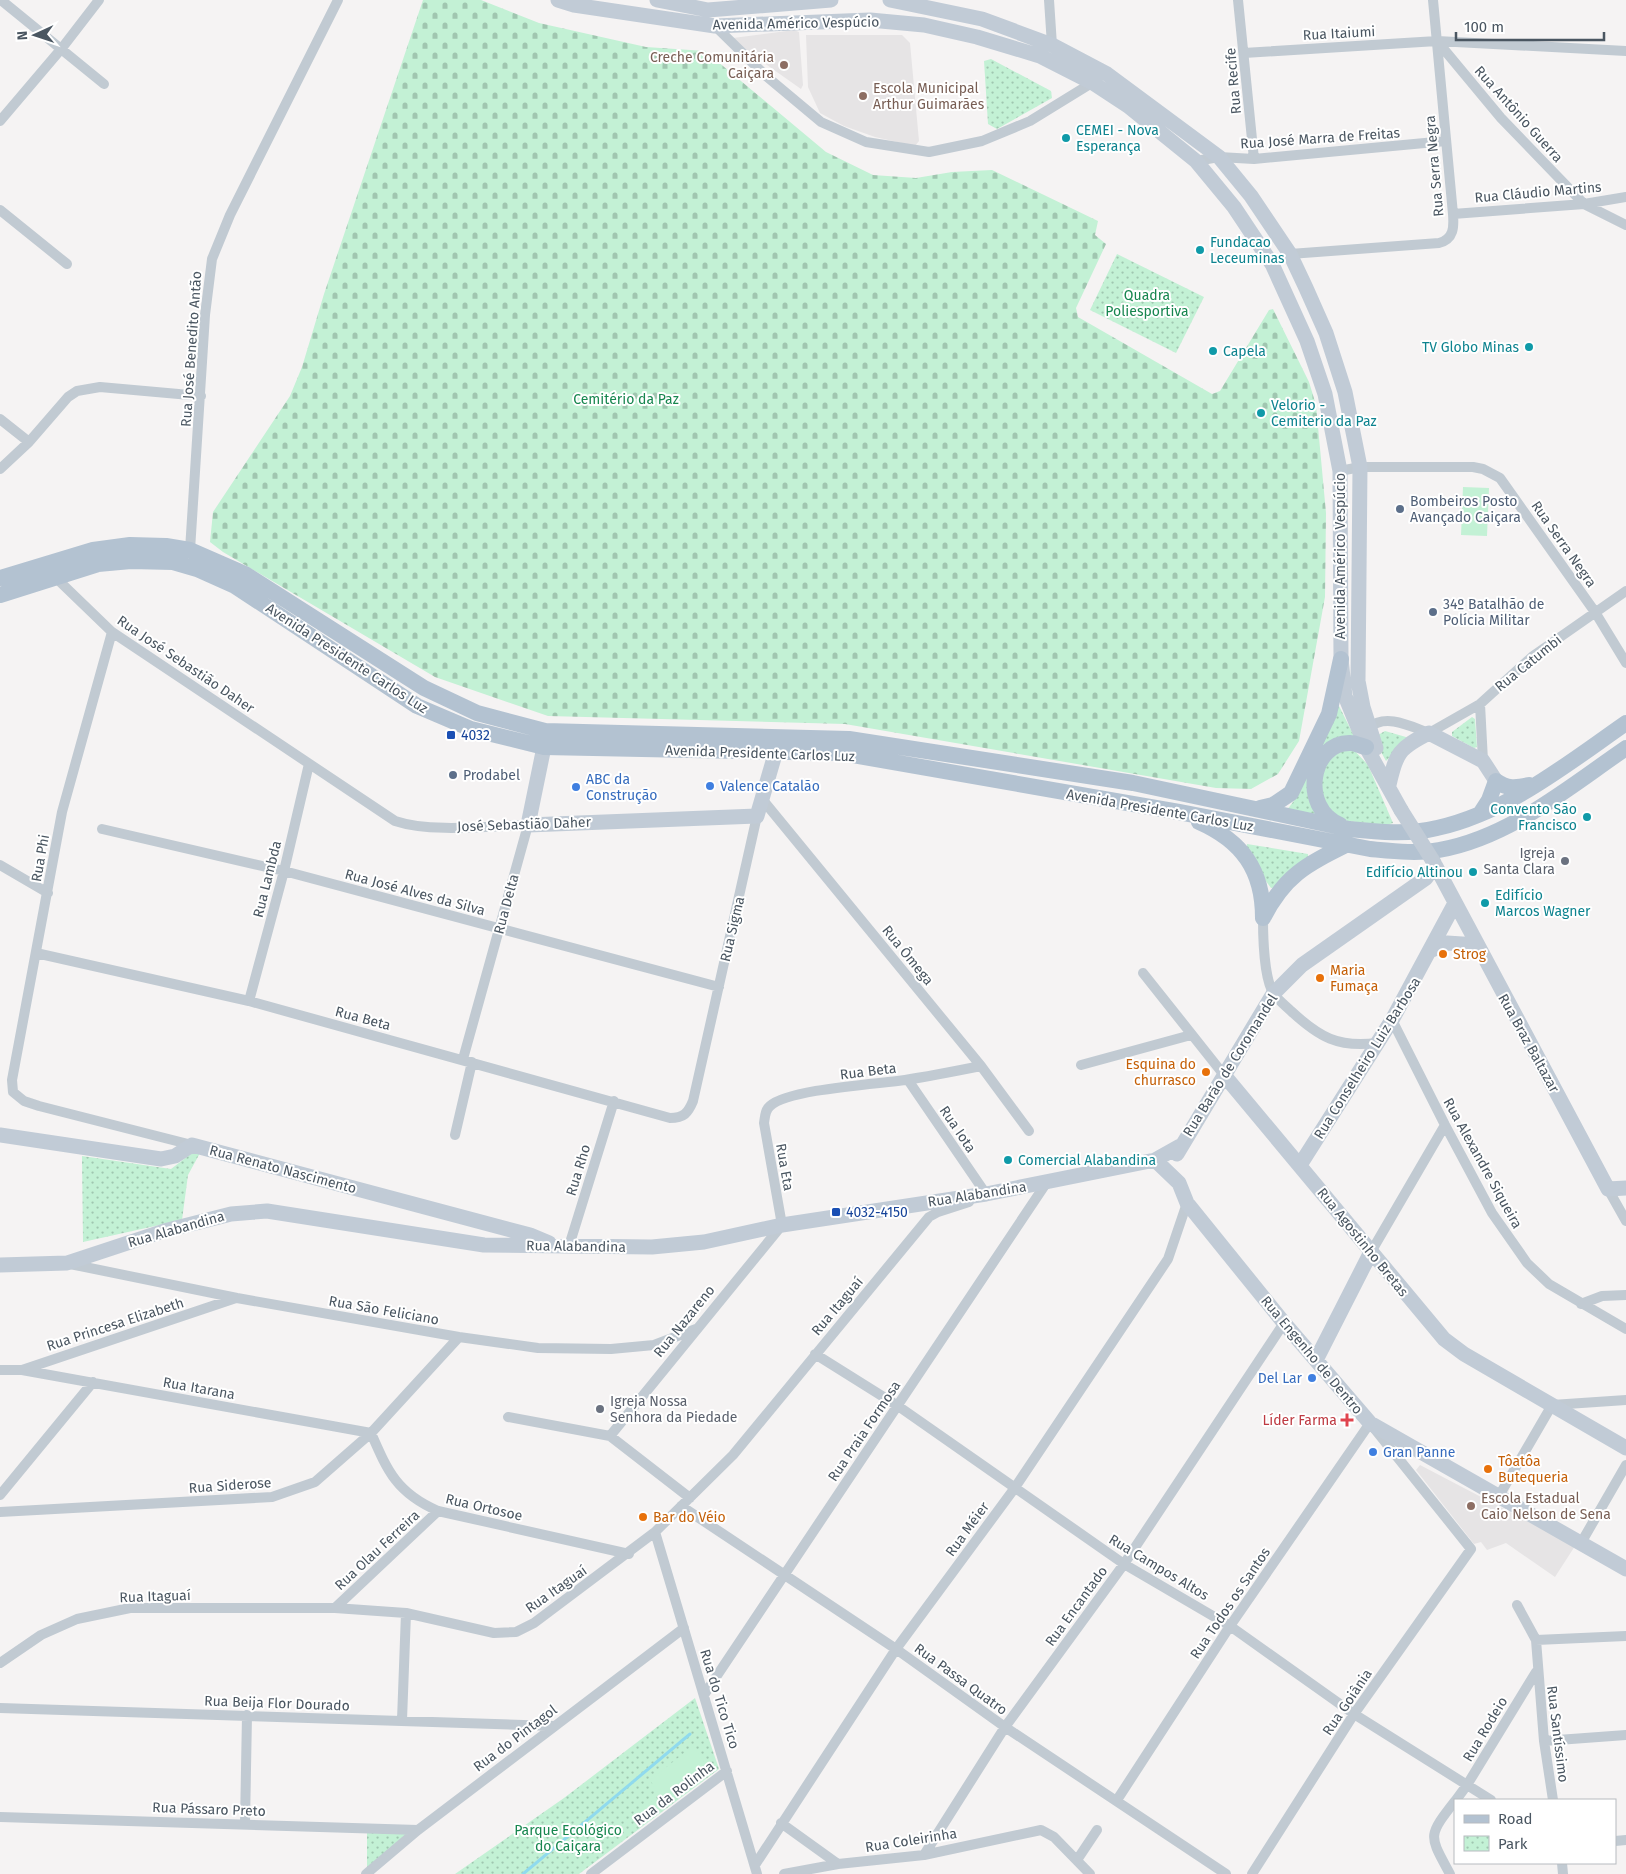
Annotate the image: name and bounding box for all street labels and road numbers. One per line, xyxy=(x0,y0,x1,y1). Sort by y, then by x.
street label: Avenida Américo Vespúcio xyxy=(713,14,879,33)
street label: Rua Itaiumi xyxy=(1302,23,1376,44)
street label: Rua Recife xyxy=(1222,47,1245,115)
street label: Rua Antônio Guerra xyxy=(1471,63,1566,166)
street label: Rua Serra Negra xyxy=(1422,114,1447,217)
street label: Rua José Marra de Freitas xyxy=(1240,124,1401,153)
street label: Rua Cláudio Martins xyxy=(1474,178,1603,207)
street label: Rua José Benedito Antão xyxy=(178,270,205,428)
street label: Avenida Américo Vespúcio xyxy=(1332,473,1349,639)
street label: Rua Serra Negra xyxy=(1527,498,1600,591)
street label: Avenida Presidente Carlos Luz xyxy=(262,600,431,717)
street label: Rua José Sebastião Daher xyxy=(114,612,258,717)
street label: Rua Catumbi xyxy=(1492,631,1565,695)
street label: Avenida Presidente Carlos Luz xyxy=(665,742,855,765)
street label: Avenida Presidente Carlos Luz xyxy=(1065,786,1255,835)
street label: José Sebastião Daher xyxy=(457,814,592,835)
street label: Rua Phi xyxy=(28,833,53,883)
street label: Rua Lambda xyxy=(250,839,285,919)
street label: Rua José Alves da Silva xyxy=(343,866,487,919)
street label: Rua Delta xyxy=(490,872,523,936)
street label: Rua Sigma xyxy=(717,895,748,963)
street label: Rua Ômega xyxy=(878,921,938,989)
street label: Rua Conselheiro Luiz Barbosa xyxy=(1311,974,1424,1142)
street label: Rua Barão de Coromandel xyxy=(1179,991,1281,1140)
street label: Rua Braz Baltazar xyxy=(1494,991,1563,1096)
street label: Rua Beta xyxy=(333,1003,392,1034)
street label: Rua Beta xyxy=(839,1060,897,1083)
street label: Rua Alexandre Siqueira xyxy=(1440,1095,1526,1232)
street label: Rua Iota xyxy=(936,1103,979,1156)
street label: Rua Renato Nascimento xyxy=(208,1142,358,1197)
street label: Rua Rho xyxy=(563,1142,594,1198)
street label: Rua Eta xyxy=(772,1142,797,1192)
street label: Rua Alabandina xyxy=(926,1178,1028,1211)
street label: Rua Agostinho Bretas xyxy=(1313,1184,1412,1301)
street label: Rua Alabandina xyxy=(126,1208,226,1251)
street label: Rua Alabandina xyxy=(526,1237,626,1256)
street label: Rua Itaguaí xyxy=(808,1273,867,1339)
street label: Rua Nazareno xyxy=(650,1282,719,1361)
street label: Rua São Feliciano xyxy=(327,1292,440,1329)
street label: Rua Engenho de Dentro xyxy=(1257,1293,1366,1418)
street label: Rua Princesa Elizabeth xyxy=(44,1294,186,1355)
street label: Rua Itarana xyxy=(161,1374,236,1403)
street label: Rua Praia Formosa xyxy=(824,1378,904,1485)
street label: Rua Siderose xyxy=(188,1474,272,1497)
street label: Rua Ortosoe xyxy=(444,1490,524,1525)
street label: Rua Méier xyxy=(942,1498,993,1560)
street label: Rua Olau Ferreira xyxy=(331,1507,423,1594)
street label: Rua Campos Altos xyxy=(1106,1531,1212,1604)
street label: Rua Todos os Santos xyxy=(1187,1544,1274,1662)
street label: Rua Itaguaí xyxy=(522,1562,590,1617)
street label: Rua Encantado xyxy=(1042,1563,1111,1650)
street label: Rua Itaguaí xyxy=(119,1587,191,1606)
street label: Rua Passa Quatro xyxy=(911,1640,1010,1719)
street label: Rua do Tico Tico xyxy=(696,1647,743,1751)
street label: Rua Goiânia xyxy=(1319,1666,1376,1739)
street label: Rua Santíssimo xyxy=(1543,1685,1572,1783)
street label: Rua Beija Flor Dourado xyxy=(204,1692,350,1715)
street label: Rua Rodeio xyxy=(1459,1694,1511,1765)
street label: Rua do Pintagol xyxy=(470,1701,560,1775)
street label: Rua da Rolinha xyxy=(631,1758,718,1829)
street label: Rua Pássaro Preto xyxy=(152,1799,266,1820)
street label: Rua Coleirinha xyxy=(864,1825,958,1856)

